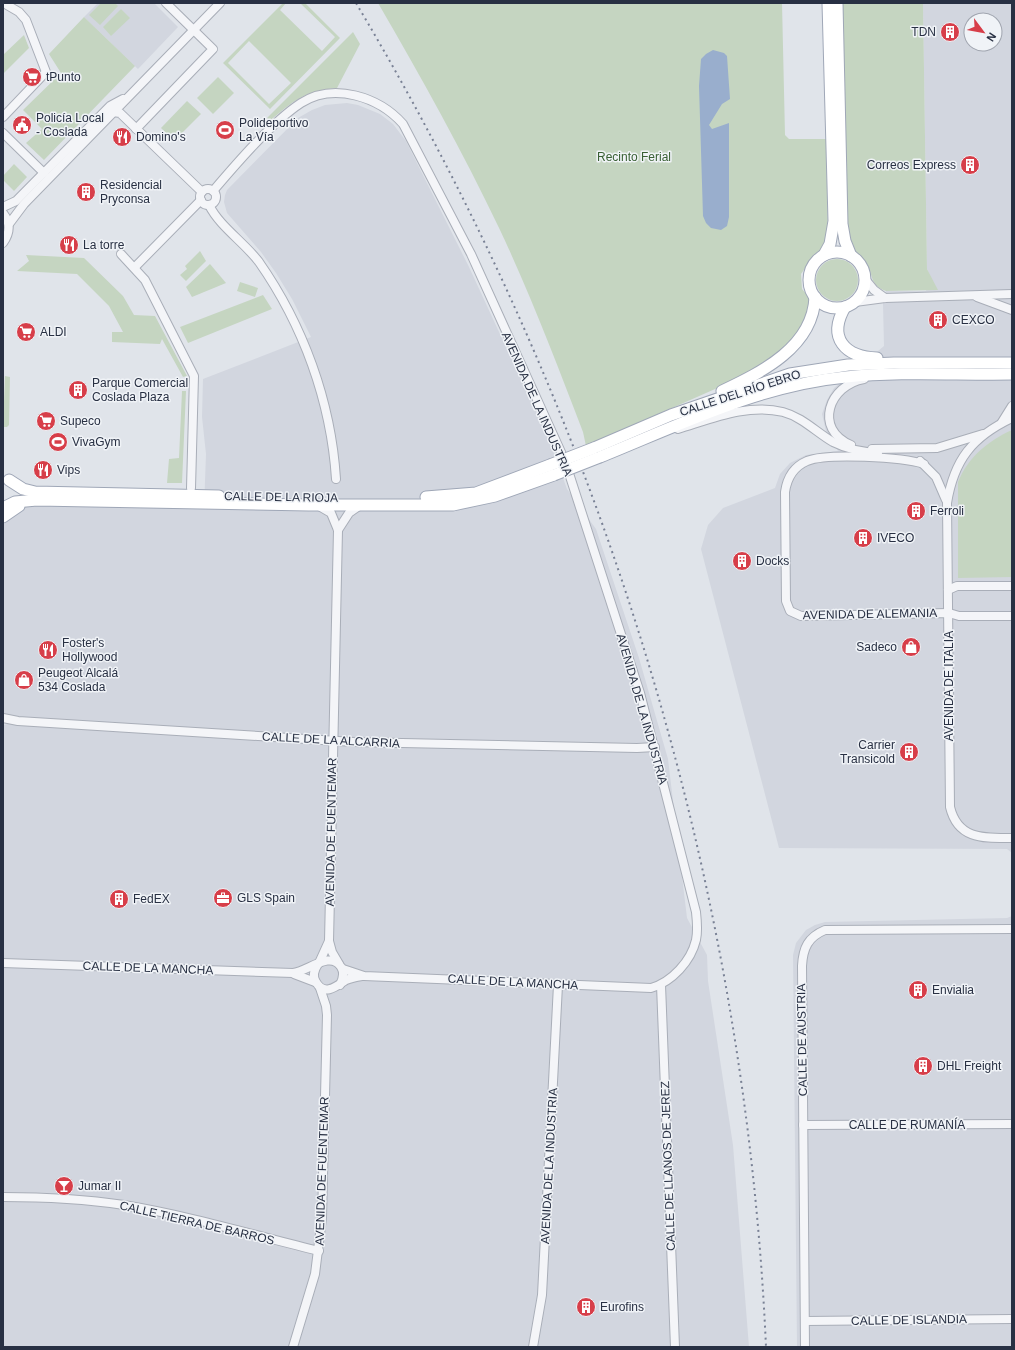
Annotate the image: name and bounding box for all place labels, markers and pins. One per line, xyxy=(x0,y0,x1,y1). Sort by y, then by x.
building icon: TDN xyxy=(939,21,961,43)
place label: TDN xyxy=(911,25,936,39)
supermarket icon: tPunto xyxy=(21,66,43,88)
place label: tPunto xyxy=(46,70,81,84)
place label: Policía Local - Coslada xyxy=(36,111,104,139)
public building icon: Policía Local - Coslada xyxy=(11,114,33,136)
place label: Polideportivo La Vía xyxy=(239,116,309,144)
sports icon: Polideportivo La Vía xyxy=(214,119,236,141)
restaurant icon: Domino's xyxy=(111,126,133,148)
place label: Domino's xyxy=(136,130,186,144)
building icon: Correos Express xyxy=(959,154,981,176)
place label: Correos Express xyxy=(867,158,956,172)
place label: Residencial Pryconsa xyxy=(100,178,162,206)
building icon: Residencial Pryconsa xyxy=(75,181,97,203)
restaurant icon: La torre xyxy=(58,234,80,256)
place label: La torre xyxy=(83,238,125,252)
building icon: CEXCO xyxy=(927,309,949,331)
place label: CEXCO xyxy=(952,313,995,327)
supermarket icon: ALDI xyxy=(15,321,37,343)
place label: ALDI xyxy=(40,325,67,339)
place label: Parque Comercial Coslada Plaza xyxy=(92,376,188,404)
building icon: Parque Comercial Coslada Plaza xyxy=(67,379,89,401)
supermarket icon: Supeco xyxy=(35,410,57,432)
place label: Supeco xyxy=(60,414,101,428)
sports icon: VivaGym xyxy=(47,431,69,453)
place label: VivaGym xyxy=(72,435,120,449)
restaurant icon: Vips xyxy=(32,459,54,481)
place label: Vips xyxy=(57,463,80,477)
building icon: Ferroli xyxy=(905,500,927,522)
place label: Ferroli xyxy=(930,504,964,518)
building icon: IVECO xyxy=(852,527,874,549)
place label: IVECO xyxy=(877,531,914,545)
building icon: Docks xyxy=(731,550,753,572)
place label: Docks xyxy=(756,554,789,568)
place label: Foster's Hollywood xyxy=(62,636,117,664)
shop icon: Sadeco xyxy=(900,636,922,658)
restaurant icon: Foster's Hollywood xyxy=(37,639,59,661)
place label: Sadeco xyxy=(856,640,897,654)
place label: Peugeot Alcalá 534 Coslada xyxy=(38,666,118,694)
shop icon: Peugeot Alcalá 534 Coslada xyxy=(13,669,35,691)
place label: Carrier Transicold xyxy=(840,738,895,766)
building icon: Carrier Transicold xyxy=(898,741,920,763)
office icon: GLS Spain xyxy=(212,887,234,909)
building icon: FedEX xyxy=(108,888,130,910)
place label: GLS Spain xyxy=(237,891,295,905)
place label: FedEX xyxy=(133,892,170,906)
building icon: Envialia xyxy=(907,979,929,1001)
place label: Envialia xyxy=(932,983,974,997)
building icon: DHL Freight xyxy=(912,1055,934,1077)
place label: DHL Freight xyxy=(937,1059,1002,1073)
bar icon: Jumar II xyxy=(53,1175,75,1197)
place label: Jumar II xyxy=(78,1179,121,1193)
building icon: Eurofins xyxy=(575,1296,597,1318)
place label: Eurofins xyxy=(600,1300,644,1314)

